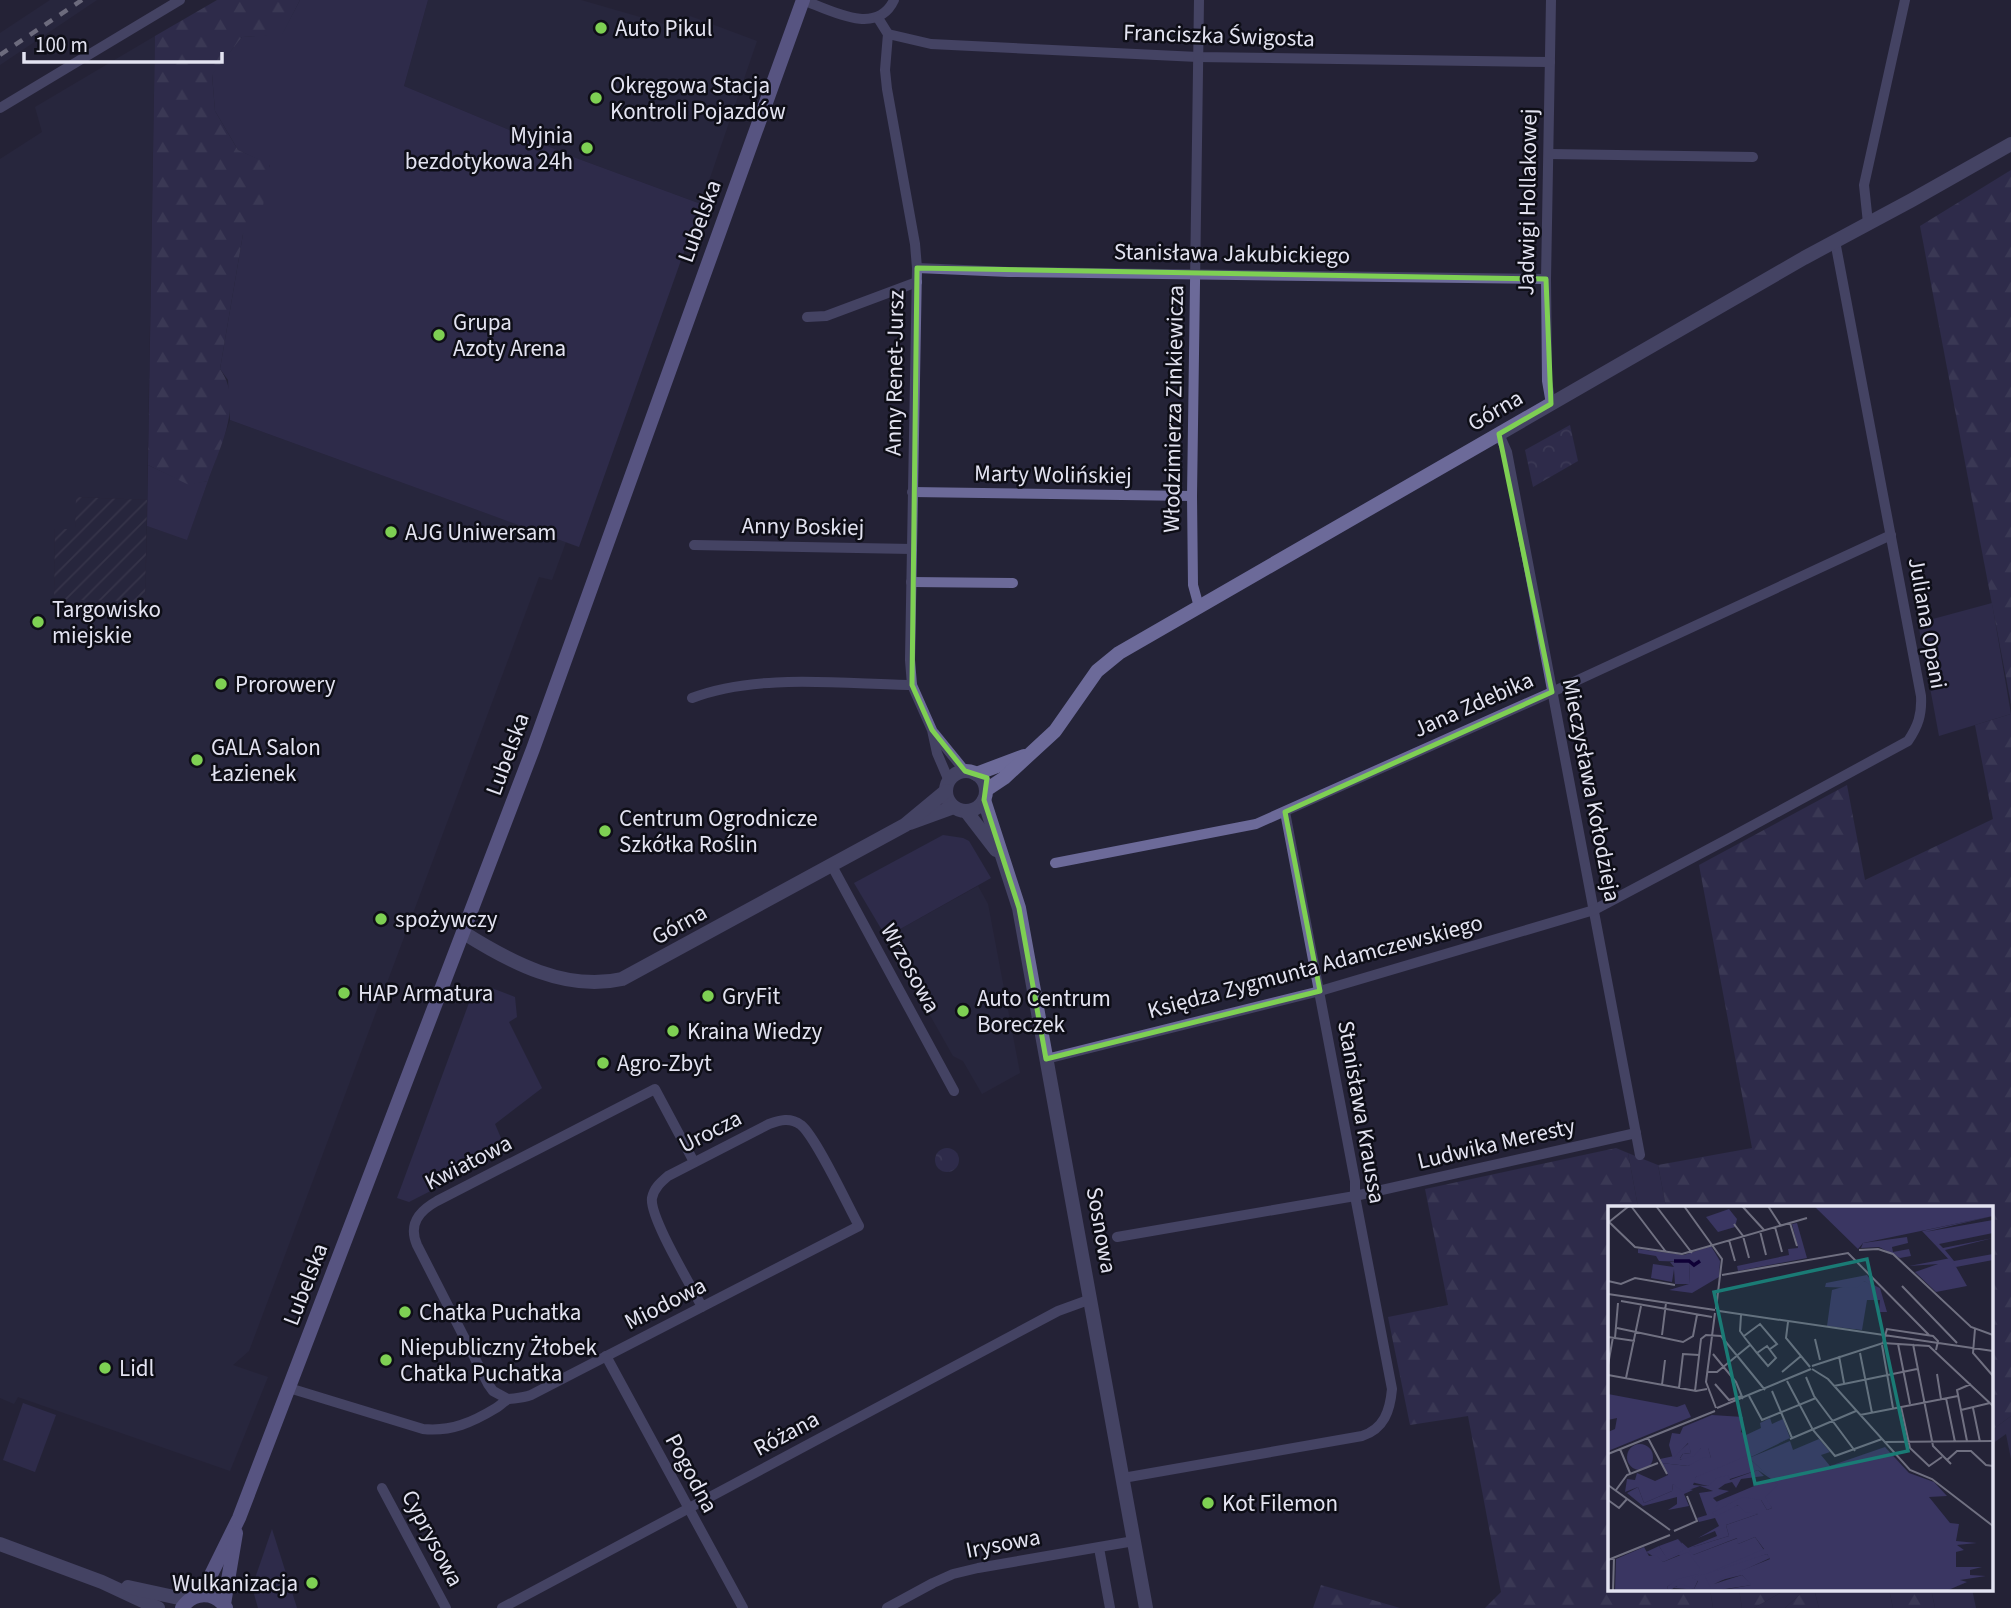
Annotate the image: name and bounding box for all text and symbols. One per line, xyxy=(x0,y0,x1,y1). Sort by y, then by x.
place label: Auto Pikul xyxy=(615,12,713,45)
street label: Franciszka Świgosta xyxy=(1123,16,1315,55)
marker: Auto Pikul xyxy=(593,20,609,36)
scale bar xyxy=(24,21,222,65)
text: 100 m xyxy=(35,30,88,60)
place label: Okręgowa Stacja Kontroli Pojazdów xyxy=(610,69,786,128)
marker: Okręgowa Stacja Kontroli Pojazdów xyxy=(588,90,604,106)
street label: Jadwigi Hollakowej xyxy=(1509,108,1546,296)
place label: Myjnia bezdotykowa 24h xyxy=(405,119,573,178)
marker: Myjnia bezdotykowa 24h xyxy=(579,140,595,156)
street label: Lubelska xyxy=(669,175,730,267)
street label: Stanisława Jakubickiego xyxy=(1113,235,1350,272)
street label: Włodzimierza Zinkiewicza xyxy=(1155,285,1192,533)
street label: Anny Renet-Jursz xyxy=(877,290,912,456)
place label: Grupa Azoty Arena xyxy=(453,306,566,365)
marker: Grupa Azoty Arena xyxy=(431,327,447,343)
street label: Górna xyxy=(1462,381,1529,439)
street label: Marty Wolińskiej xyxy=(974,457,1132,492)
street label: Anny Boskiej xyxy=(741,509,865,544)
place label: AJG Uniwersam xyxy=(405,516,556,549)
marker: AJG Uniwersam xyxy=(383,524,399,540)
street label: Juliana Opani xyxy=(1900,555,1955,691)
place label: Targowisko miejskie xyxy=(52,593,161,652)
marker: Targowisko miejskie xyxy=(30,614,46,630)
street label: Jana Zdebika xyxy=(1408,663,1539,746)
place label: Prorowery xyxy=(235,668,336,701)
street label: Mieczysława Kołodzieja xyxy=(1554,675,1629,905)
marker: Prorowery xyxy=(213,676,229,692)
street label: Lubelska xyxy=(477,708,538,800)
place label: GALA Salon Łazienek xyxy=(210,731,321,790)
marker: GALA Salon Łazienek xyxy=(189,752,205,768)
place label: Centrum Ogrodnicze Szkółka Roślin xyxy=(619,802,818,861)
marker: Centrum Ogrodnicze Szkółka Roślin xyxy=(597,823,613,839)
street label: Górna xyxy=(646,896,713,953)
place label: spożywczy xyxy=(395,903,498,936)
street label: Księdza Zygmunta Adamczewskiego xyxy=(1144,906,1486,1027)
marker: spożywczy xyxy=(373,911,389,927)
street label: Wrzosowa xyxy=(872,917,949,1019)
place label: HAP Armatura xyxy=(358,977,493,1010)
place label: GryFit xyxy=(722,980,781,1013)
place label: Auto Centrum Boreczek xyxy=(977,982,1111,1041)
marker: HAP Armatura xyxy=(336,985,352,1001)
marker: GryFit xyxy=(700,988,716,1004)
marker: Auto Centrum Boreczek xyxy=(955,1003,971,1019)
place label: Kraina Wiedzy xyxy=(687,1015,822,1048)
street label: Stanisława Kraussa xyxy=(1329,1018,1394,1206)
marker: Kraina Wiedzy xyxy=(665,1023,681,1039)
place label: Agro-Zbyt xyxy=(617,1047,712,1080)
marker: Agro-Zbyt xyxy=(595,1055,611,1071)
street label: Urocza xyxy=(673,1102,747,1161)
street label: Ludwika Meresty xyxy=(1414,1109,1578,1178)
street label: Kwiatowa xyxy=(419,1126,518,1199)
street label: Sosnowa xyxy=(1078,1184,1125,1276)
inset map xyxy=(1608,1206,1994,1590)
street label: Lubelska xyxy=(275,1238,336,1330)
street label: Miodowa xyxy=(619,1269,712,1338)
place label: Chatka Puchatka xyxy=(419,1296,581,1329)
marker: Chatka Puchatka xyxy=(397,1304,413,1320)
place label: Niepubliczny Żłobek Chatka Puchatka xyxy=(400,1331,597,1390)
place label: Lidl xyxy=(119,1352,154,1385)
marker: Niepubliczny Żłobek Chatka Puchatka xyxy=(378,1352,394,1368)
marker: Lidl xyxy=(97,1360,113,1376)
street label: Różana xyxy=(747,1402,825,1464)
street label: Pogodna xyxy=(657,1428,726,1519)
street label: Cyprysowa xyxy=(393,1484,472,1593)
place label: Kot Filemon xyxy=(1222,1487,1338,1520)
marker: Kot Filemon xyxy=(1200,1495,1216,1511)
street label: Irysowa xyxy=(963,1520,1043,1567)
place label: Wulkanizacja xyxy=(172,1567,298,1600)
marker: Wulkanizacja xyxy=(304,1575,320,1591)

